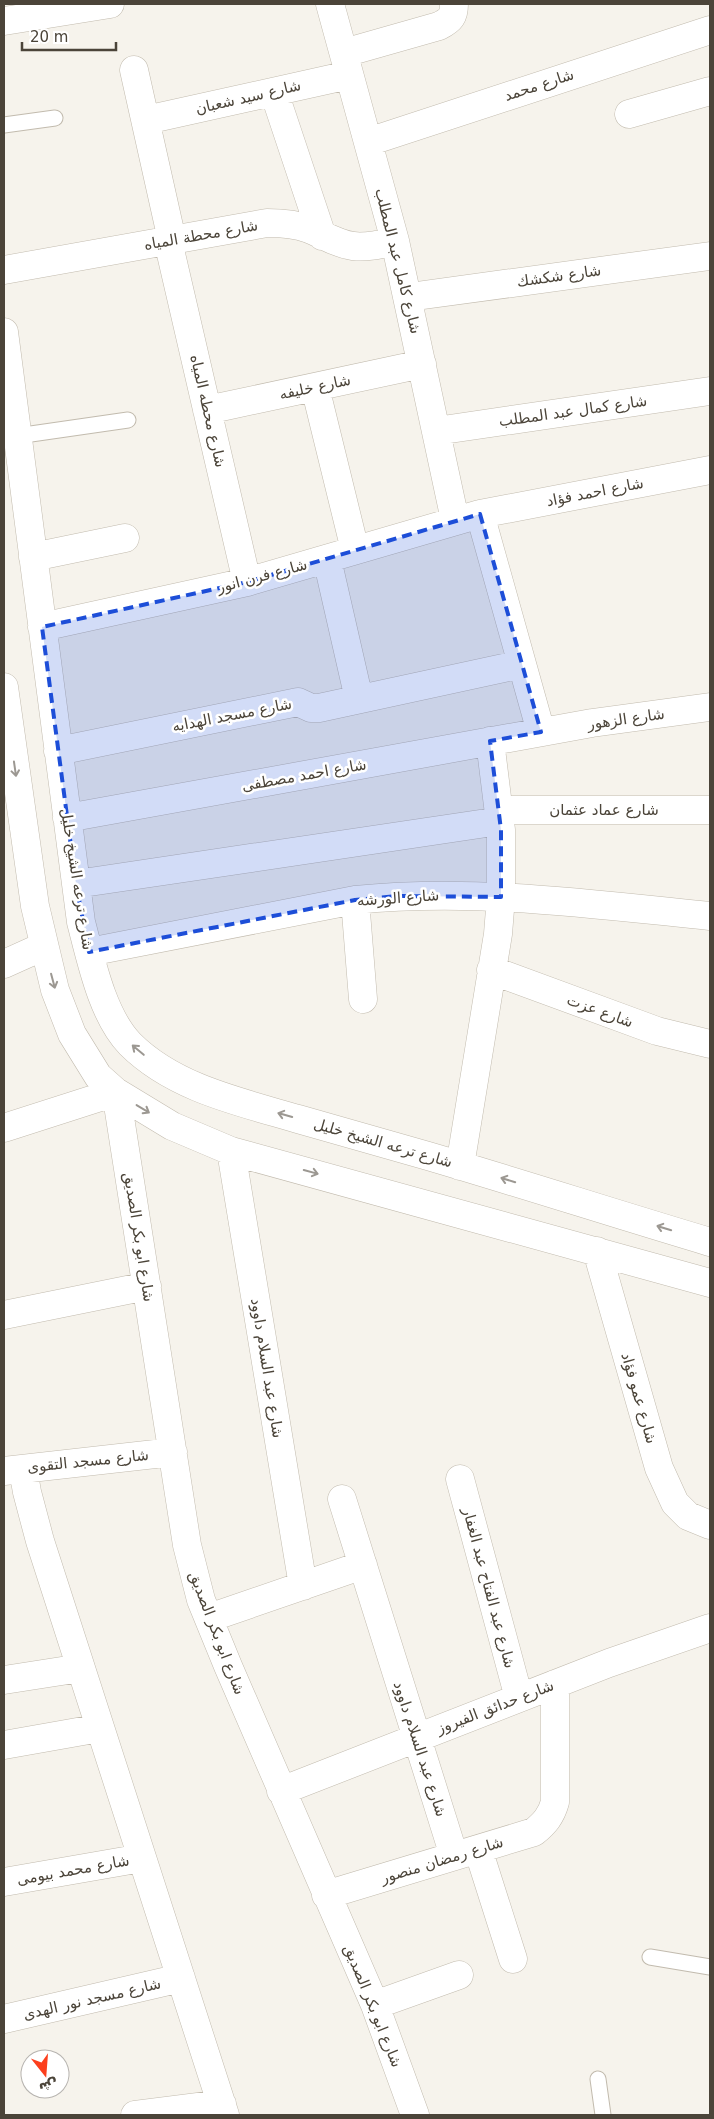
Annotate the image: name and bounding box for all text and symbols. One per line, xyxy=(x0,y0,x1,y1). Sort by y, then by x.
scale bar xyxy=(22,20,116,52)
text: 20 m xyxy=(30,28,68,46)
street label: شارع محمد xyxy=(502,65,576,105)
street label: شارع سيد شعبان xyxy=(193,76,303,118)
street label: شارع كامل عبد المطلب xyxy=(371,186,425,336)
street label: شارع محطة المياه xyxy=(143,216,259,254)
street label: شارع شكشك xyxy=(516,261,602,291)
street label: شارع محطه المياه xyxy=(186,353,230,469)
street label: شارع خليفه xyxy=(278,371,352,403)
street label: شارع كمال عبد المطلب xyxy=(498,392,648,430)
street label: شارع احمد فؤاد xyxy=(545,474,645,510)
street label: شارع فرن انور xyxy=(214,555,309,597)
street label: شارع مسجد الهدايه xyxy=(171,695,293,735)
street label: شارع الزهور xyxy=(585,705,666,733)
street label: شارع احمد مصطفى xyxy=(240,755,368,795)
one-way arrow xyxy=(11,761,21,777)
street label: شارع عماد عثمان xyxy=(549,801,659,819)
street label: شارع ترعه الشيخ خليل xyxy=(57,807,97,951)
street label: شارع الورشه xyxy=(356,886,440,910)
one-way arrow xyxy=(49,972,58,988)
street label: شارع عزت xyxy=(564,991,636,1031)
one-way arrow xyxy=(132,1045,145,1056)
one-way arrow xyxy=(136,1105,150,1115)
one-way arrow xyxy=(278,1110,294,1119)
street label: شارع ترعه الشيخ خليل xyxy=(312,1115,454,1171)
one-way arrow xyxy=(302,1168,318,1178)
street label: شارع ابو بكر الصديق xyxy=(120,1171,158,1303)
one-way arrow xyxy=(501,1175,517,1185)
one-way arrow xyxy=(656,1223,672,1233)
street label: شارع عبد السلام داوود xyxy=(247,1297,287,1439)
street label: شارع عمو فؤاد xyxy=(617,1350,661,1446)
street label: شارع مسجد التقوى xyxy=(26,1446,150,1476)
street label: شارع عبد الفتاح عبد الغفار xyxy=(459,1505,519,1670)
street label: شارع ابو بكر الصديق xyxy=(185,1569,249,1697)
street label: شارع حدائق الفيروز xyxy=(433,1676,556,1738)
street label: شارع عبد السلام داوود xyxy=(390,1679,450,1819)
street label: شارع رمضان منصور xyxy=(378,1833,506,1888)
street label: شارع محمد بيومى xyxy=(15,1851,131,1889)
street label: شارع ابو بكر الصديق xyxy=(340,1942,406,2070)
street label: شارع مسجد نور الهدى xyxy=(21,1974,163,2024)
north arrow xyxy=(20,2049,70,2099)
text: ش xyxy=(37,2076,60,2097)

